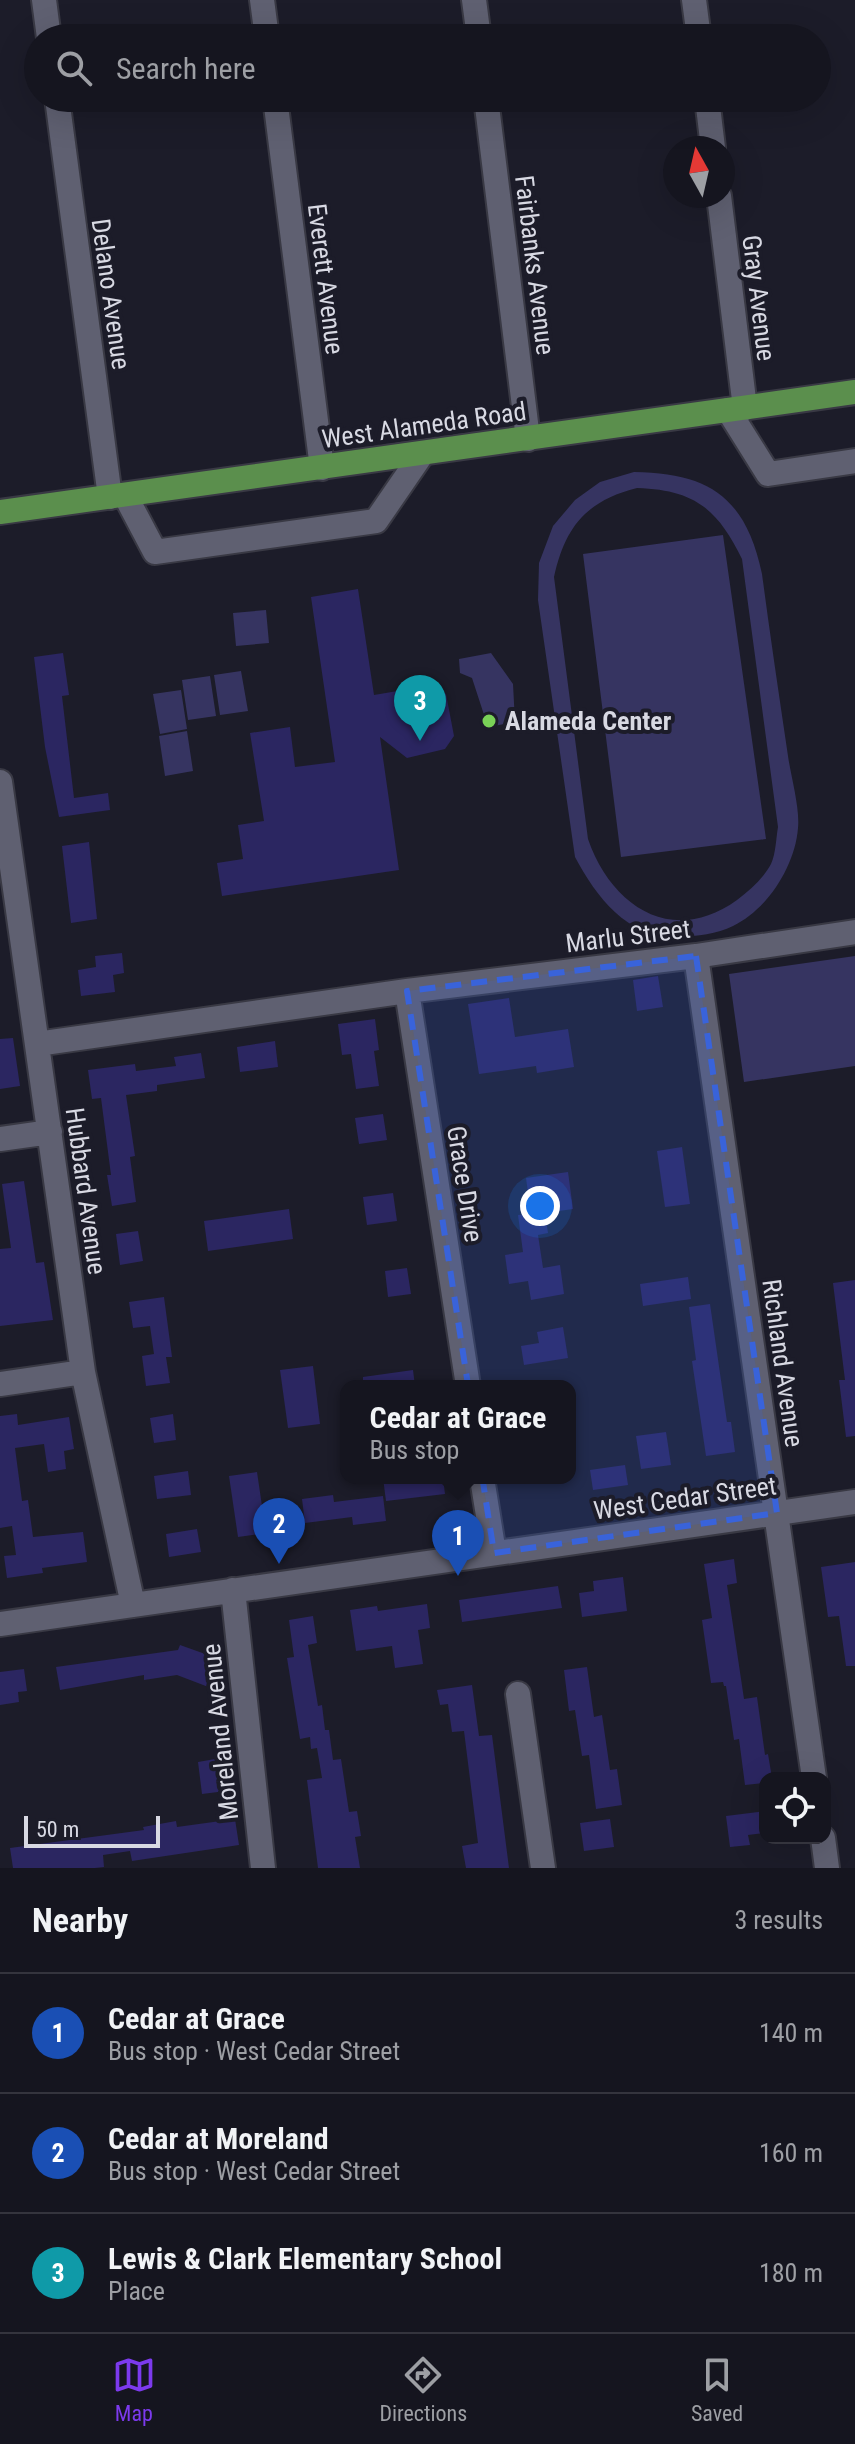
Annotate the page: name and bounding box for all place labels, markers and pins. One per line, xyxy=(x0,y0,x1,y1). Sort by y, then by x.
pin: 3 xyxy=(394,675,446,741)
place label: Alameda Center xyxy=(505,706,672,736)
marker: Alameda Center xyxy=(480,712,498,730)
pin: 2 xyxy=(253,1498,305,1564)
pin: 1 xyxy=(432,1510,484,1576)

